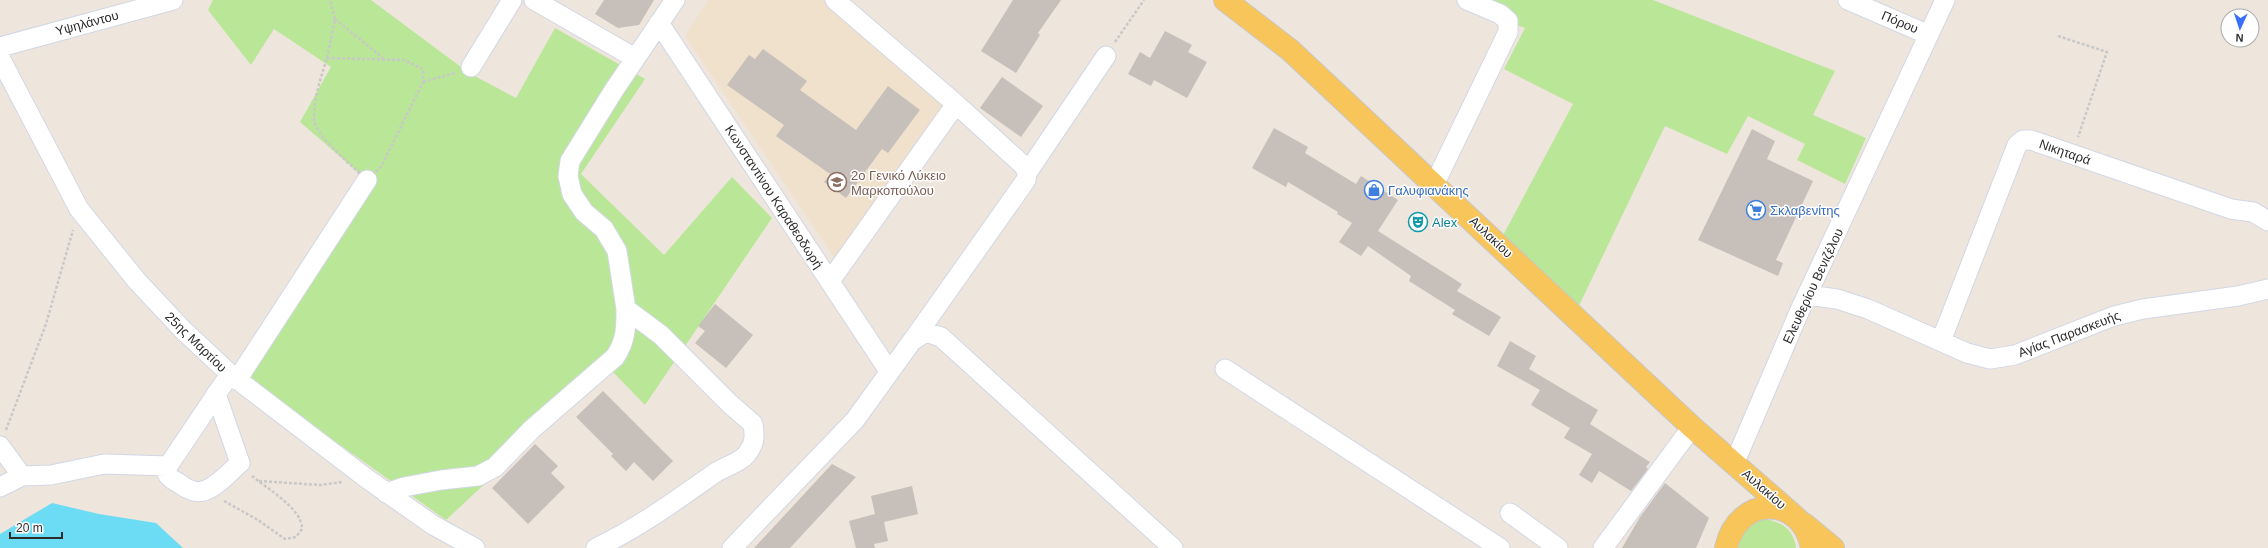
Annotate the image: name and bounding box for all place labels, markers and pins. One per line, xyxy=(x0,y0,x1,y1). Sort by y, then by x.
place label: 2ο Γενικό Λύκειο Μαρκοπούλου xyxy=(851,168,946,198)
school or university icon: 2ο Γενικό Λύκειο Μαρκοπούλου xyxy=(826,171,848,193)
shop icon: Γαλυφιανάκης xyxy=(1363,179,1385,201)
place label: Γαλυφιανάκης xyxy=(1388,183,1469,198)
supermarket icon: Σκλαβενίτης xyxy=(1745,199,1767,221)
place label: Σκλαβενίτης xyxy=(1770,203,1840,218)
theatre icon: Alex xyxy=(1407,211,1429,233)
place label: Alex xyxy=(1432,215,1458,230)

